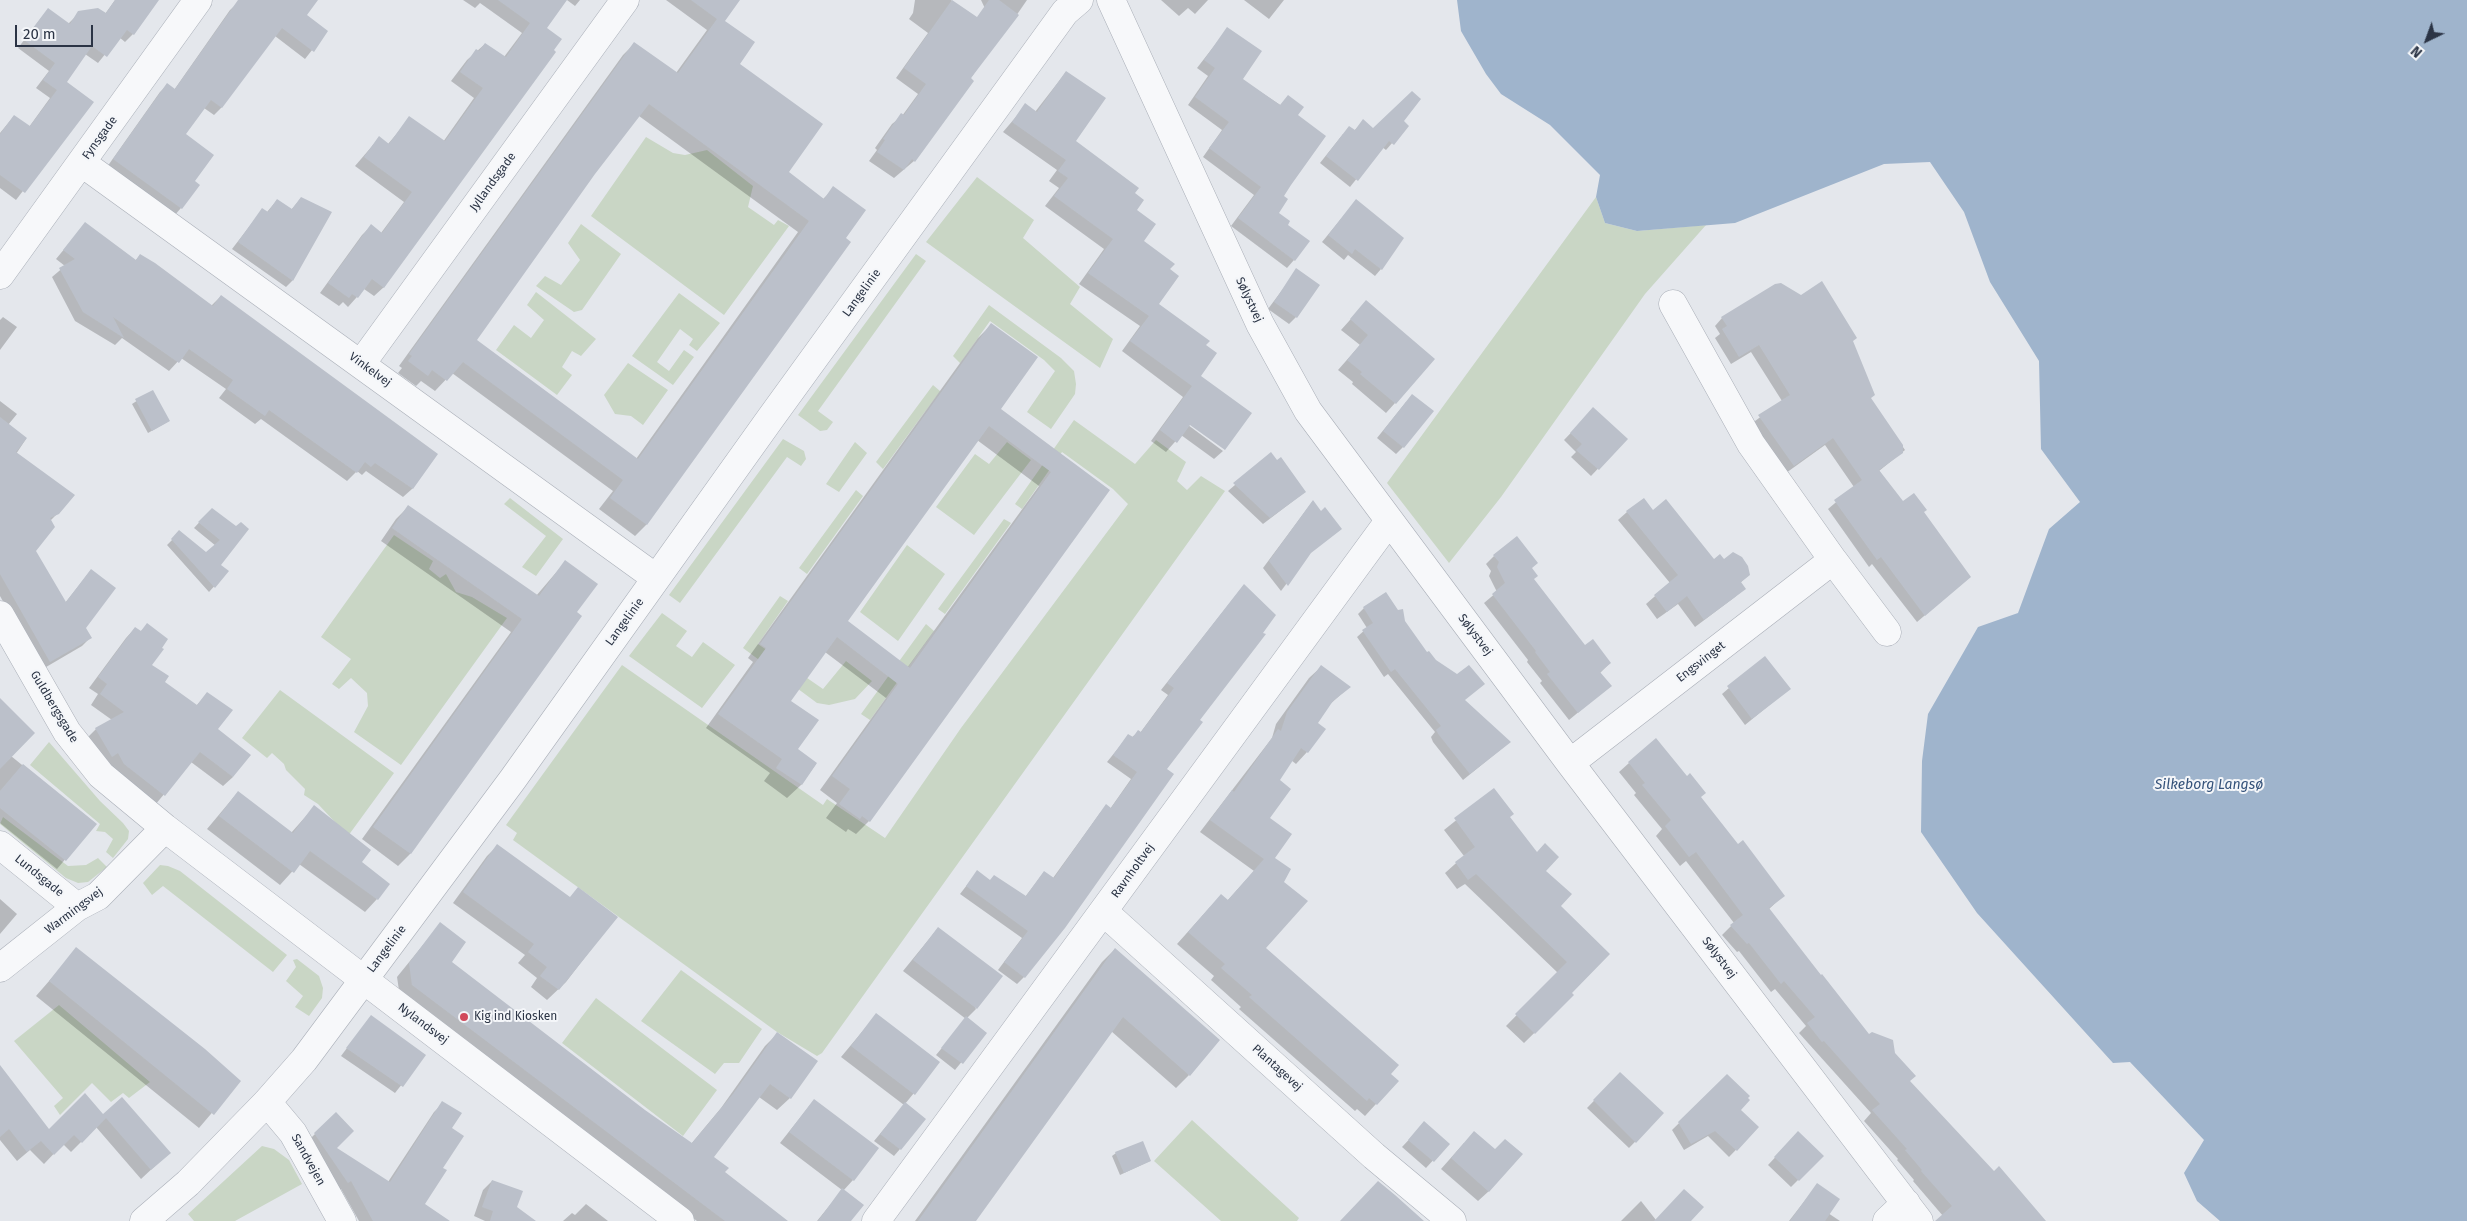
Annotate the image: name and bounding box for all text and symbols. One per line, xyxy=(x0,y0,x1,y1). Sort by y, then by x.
scale bar xyxy=(18,15,95,47)
north arrow xyxy=(2402,15,2452,65)
text: 20 m xyxy=(23,25,56,43)
text: N xyxy=(2407,42,2426,61)
street label: Fynsgade xyxy=(79,113,121,163)
street label: Jyllandsgade xyxy=(467,150,519,214)
street label: Langelinie xyxy=(840,266,884,320)
street label: Sølystvej xyxy=(1232,275,1266,325)
street label: Vinkelvej xyxy=(346,350,394,390)
street label: Langelinie xyxy=(603,595,647,649)
street label: Sølystvej xyxy=(1455,611,1495,659)
street label: Engsvinget xyxy=(1674,638,1728,686)
street label: Guldbergsgade xyxy=(27,668,81,746)
water label: Silkeborg Langsø xyxy=(2155,777,2263,793)
street label: Ravnholtvej xyxy=(1108,841,1158,901)
street label: Lundsgade xyxy=(12,852,66,900)
street label: Warmingsvej xyxy=(42,885,106,937)
street label: Langelinie xyxy=(364,922,410,976)
street label: Sølystvej xyxy=(1699,934,1739,982)
street label: Nylandsvej xyxy=(395,1000,451,1048)
place label: Kig ind Kiosken xyxy=(474,1010,557,1024)
marker: Kig ind Kiosken xyxy=(458,1011,470,1023)
street label: Plantagevej xyxy=(1249,1042,1305,1094)
street label: Sandvejen xyxy=(288,1132,328,1188)

